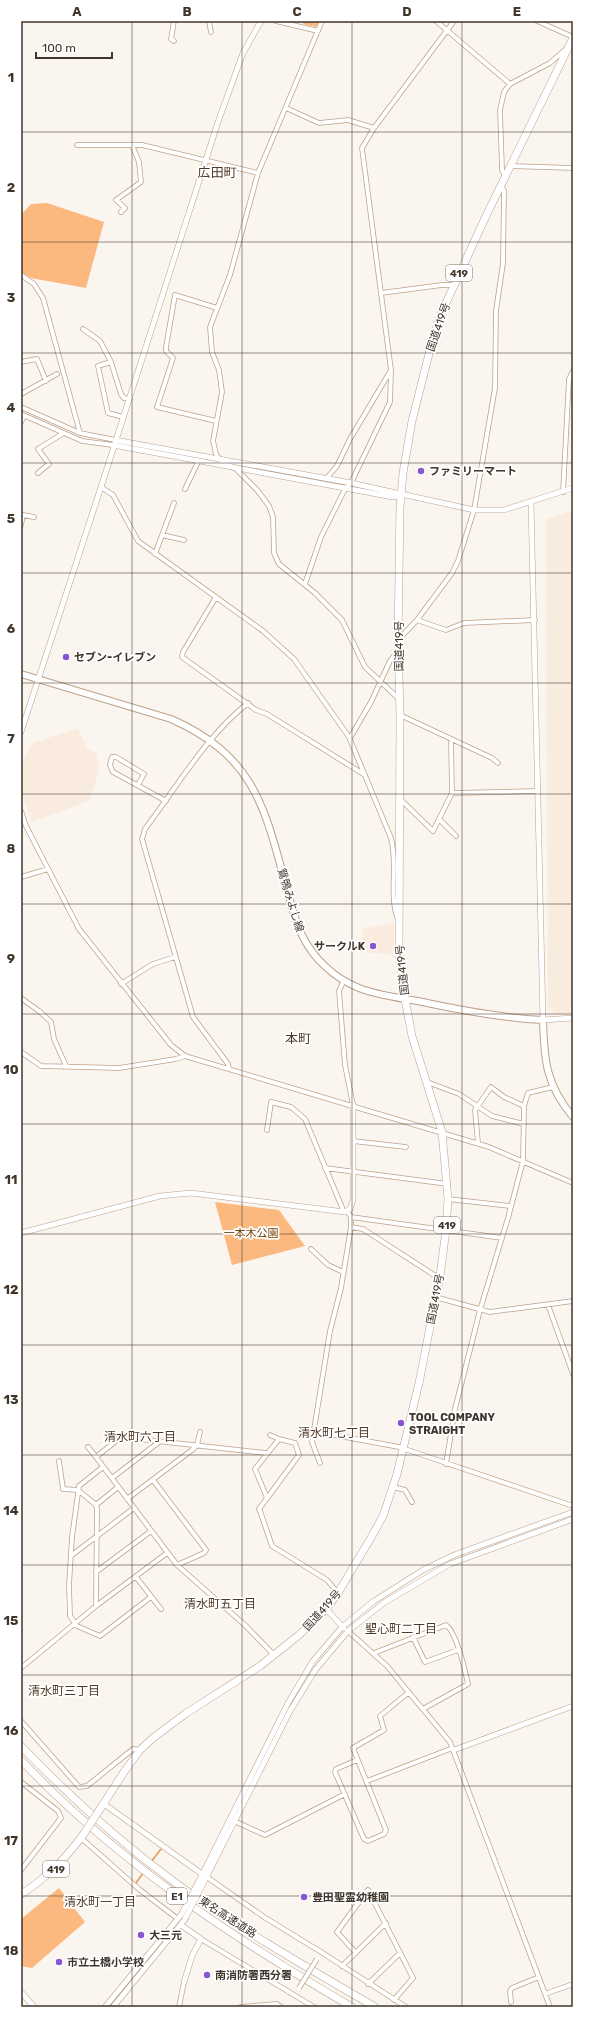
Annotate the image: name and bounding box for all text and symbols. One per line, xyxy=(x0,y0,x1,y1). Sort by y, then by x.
text: A xyxy=(72,4,82,19)
text: B xyxy=(182,4,192,19)
text: C xyxy=(292,4,302,19)
text: D xyxy=(402,4,412,19)
text: E xyxy=(513,4,521,19)
scale bar xyxy=(36,34,112,60)
text: 100 m xyxy=(42,41,76,55)
text: 1 xyxy=(8,70,14,85)
district label: 広田町 xyxy=(197,165,237,180)
text: 2 xyxy=(7,180,15,195)
road number: 419 xyxy=(446,265,472,281)
text: 3 xyxy=(7,290,16,305)
street label: 国道419号 xyxy=(424,301,453,353)
text: 4 xyxy=(7,400,16,415)
place label: ファミリーマート xyxy=(429,465,517,478)
marker: ファミリーマート xyxy=(416,466,426,476)
text: 5 xyxy=(7,511,15,526)
text: 6 xyxy=(7,621,16,636)
street label: 国道419号 xyxy=(393,621,406,671)
place label: セブン-イレブン xyxy=(74,651,156,664)
marker: セブン-イレブン xyxy=(61,652,71,662)
text: 7 xyxy=(7,731,15,746)
text: 8 xyxy=(7,841,16,856)
street label: 鴛鴨みよし線 xyxy=(275,867,306,934)
place label: サークルK xyxy=(314,940,366,953)
marker: サークルK xyxy=(368,941,378,951)
street label: 国道419号 xyxy=(393,944,412,996)
text: 9 xyxy=(7,951,15,966)
district label: 本町 xyxy=(285,1031,311,1046)
text: 10 xyxy=(3,1062,19,1077)
text: 11 xyxy=(5,1172,17,1187)
road number: 419 xyxy=(434,1217,460,1233)
park label: 一本木公園 xyxy=(224,1227,279,1240)
street label: 国道419号 xyxy=(424,1273,447,1325)
text: 12 xyxy=(4,1282,18,1297)
text: 13 xyxy=(3,1392,19,1407)
place label: TOOL COMPANY STRAIGHT xyxy=(409,1411,495,1437)
marker: TOOL COMPANY STRAIGHT xyxy=(396,1418,406,1428)
district label: 清水町七丁目 xyxy=(298,1426,370,1440)
district label: 清水町六丁目 xyxy=(104,1430,176,1444)
text: 14 xyxy=(3,1503,19,1518)
street label: 国道419号 xyxy=(301,1587,344,1634)
district label: 清水町五丁目 xyxy=(184,1597,256,1611)
text: 15 xyxy=(4,1613,18,1628)
district label: 聖心町二丁目 xyxy=(365,1622,437,1636)
district label: 清水町三丁目 xyxy=(28,1684,100,1698)
text: 16 xyxy=(4,1723,19,1738)
text: 17 xyxy=(4,1833,19,1848)
road number: 419 xyxy=(43,1861,69,1877)
road number: E1 xyxy=(167,1888,187,1904)
place label: 豊田聖霊幼稚園 xyxy=(312,1891,389,1904)
marker: 豊田聖霊幼稚園 xyxy=(299,1892,309,1902)
street label: 東名高速道路 xyxy=(197,1894,259,1941)
district label: 清水町一丁目 xyxy=(64,1895,136,1909)
place label: 大三元 xyxy=(149,1929,182,1942)
marker: 大三元 xyxy=(136,1930,146,1940)
text: 18 xyxy=(3,1943,19,1958)
place label: 市立土橋小学校 xyxy=(67,1956,144,1969)
marker: 市立土橋小学校 xyxy=(54,1957,64,1967)
place label: 南消防署西分署 xyxy=(215,1969,292,1982)
marker: 南消防署西分署 xyxy=(202,1970,212,1980)

